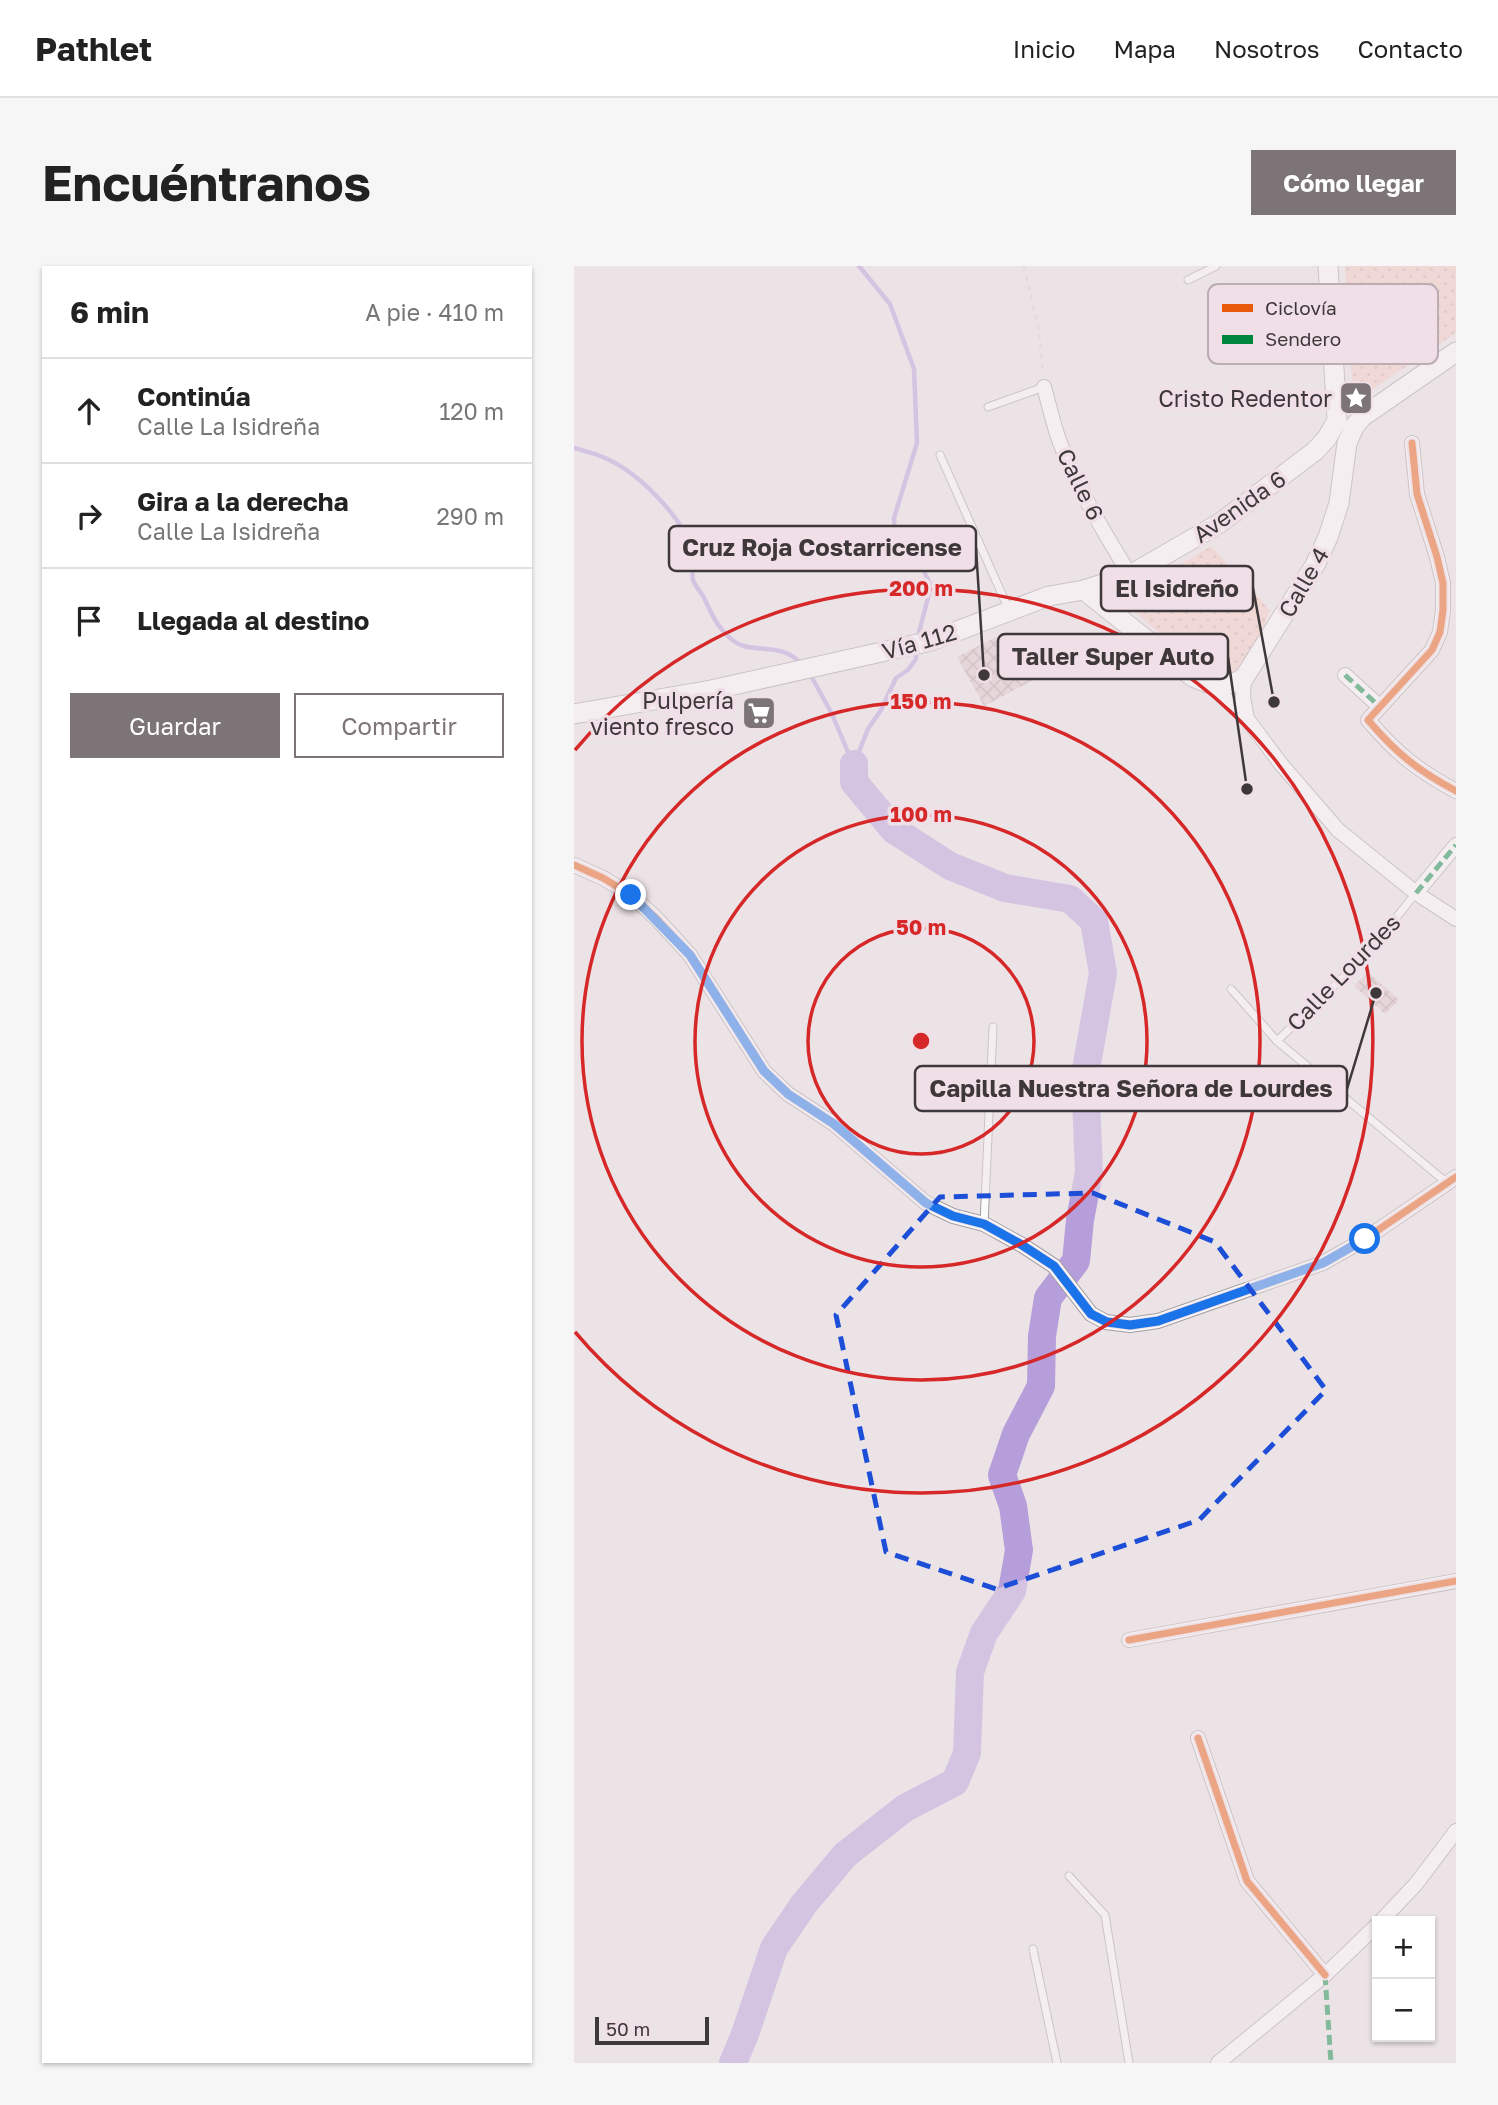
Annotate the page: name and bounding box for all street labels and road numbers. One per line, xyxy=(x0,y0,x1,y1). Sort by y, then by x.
street label: Calle 6 xyxy=(1052,444,1110,524)
street label: Avenida 6 xyxy=(1187,464,1291,548)
street label: Calle 4 xyxy=(1272,542,1334,622)
street label: Vía 112 xyxy=(879,617,959,665)
street label: Calle Lourdes xyxy=(1280,908,1406,1036)

